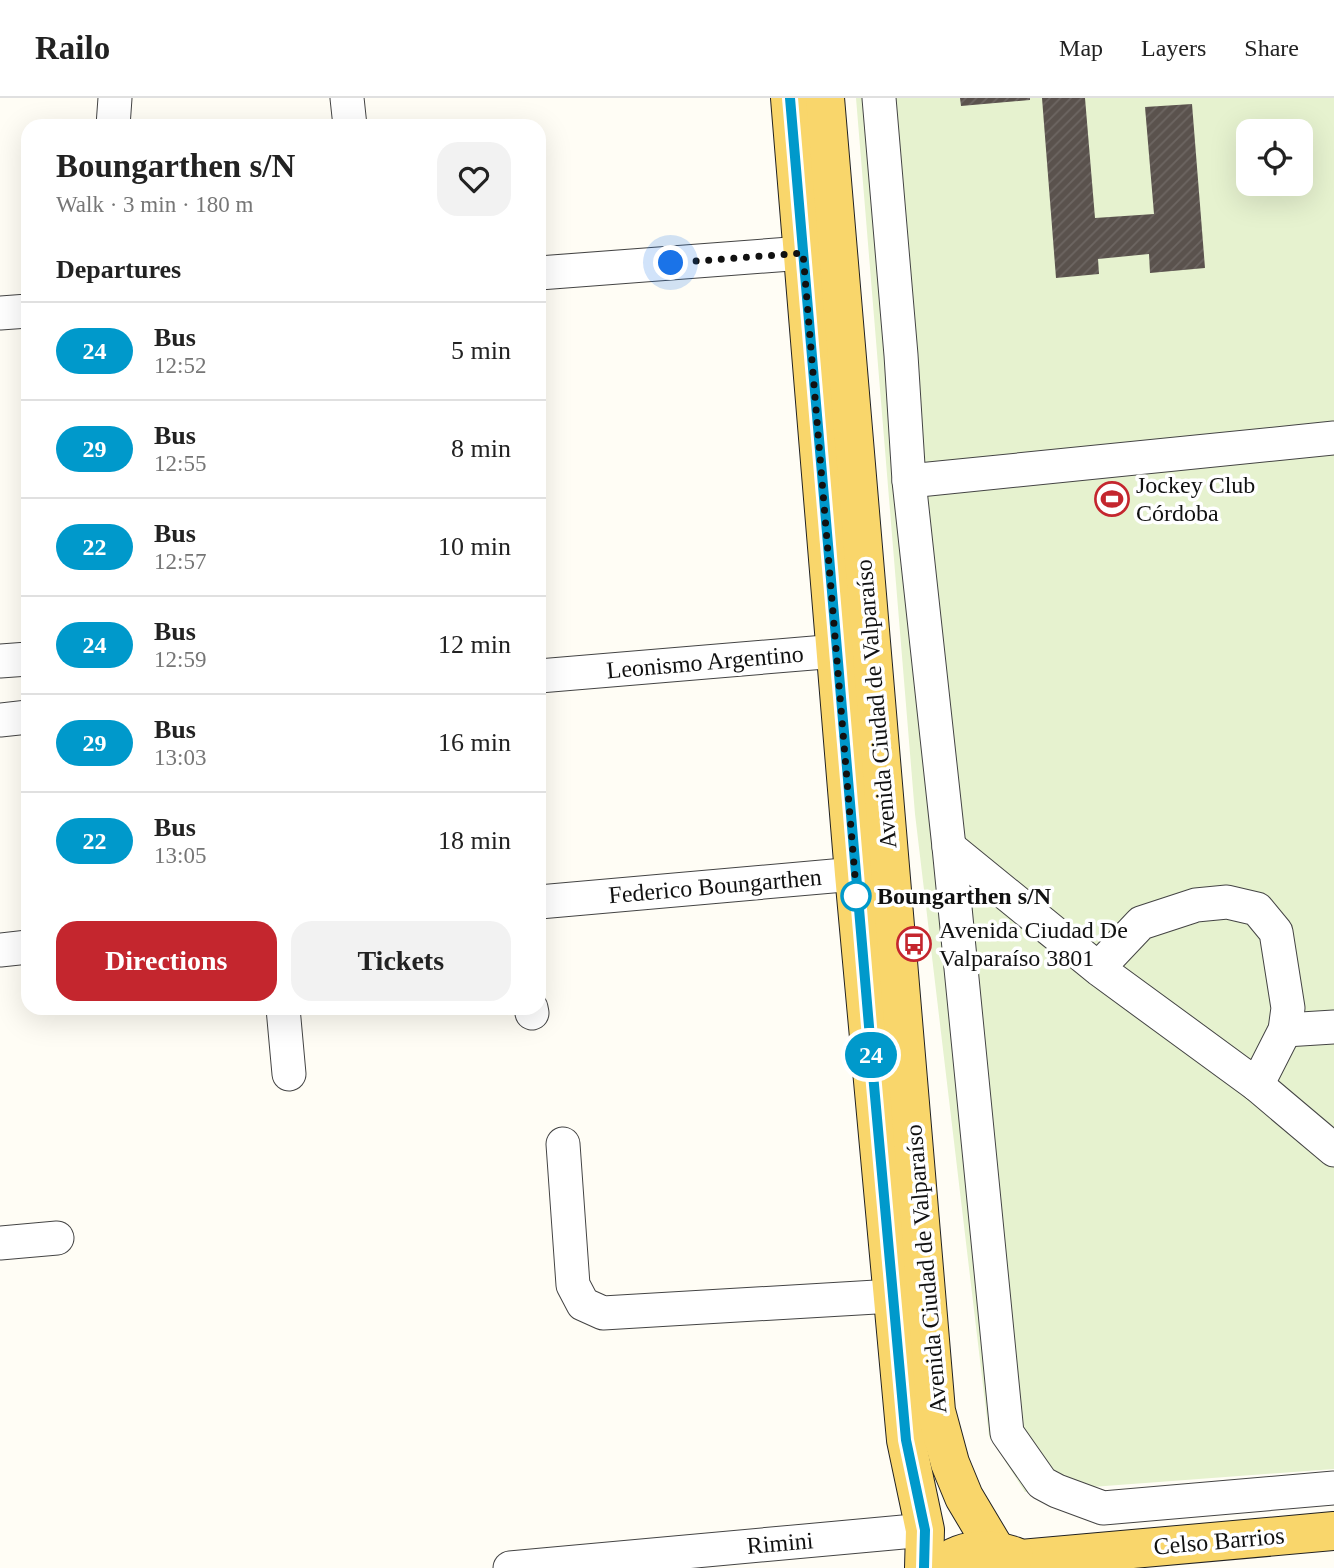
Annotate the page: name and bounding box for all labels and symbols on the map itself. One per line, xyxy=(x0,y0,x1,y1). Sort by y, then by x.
your location xyxy=(653,245,688,280)
place label: Jockey Club Córdoba xyxy=(1136,472,1255,526)
sports icon: Jockey Club Córdoba xyxy=(1093,480,1131,518)
street label: Avenida Ciudad de Valparaíso xyxy=(850,558,902,850)
street label: Leonismo Argentino xyxy=(605,640,805,684)
street label: Federico Boungarthen xyxy=(607,864,823,908)
marker: Boungarthen s/N xyxy=(841,881,871,911)
place label: Boungarthen s/N xyxy=(877,883,1052,909)
place label: Avenida Ciudad De Valparaíso 3801 xyxy=(939,917,1128,971)
bus stop icon: Avenida Ciudad De Valparaíso 3801 xyxy=(895,925,933,963)
line badge: 24 xyxy=(840,1032,903,1078)
street label: Avenida Ciudad de Valparaíso xyxy=(900,1123,952,1415)
street label: Celso Barrios xyxy=(1152,1522,1286,1560)
street label: Rimini xyxy=(746,1527,815,1559)

